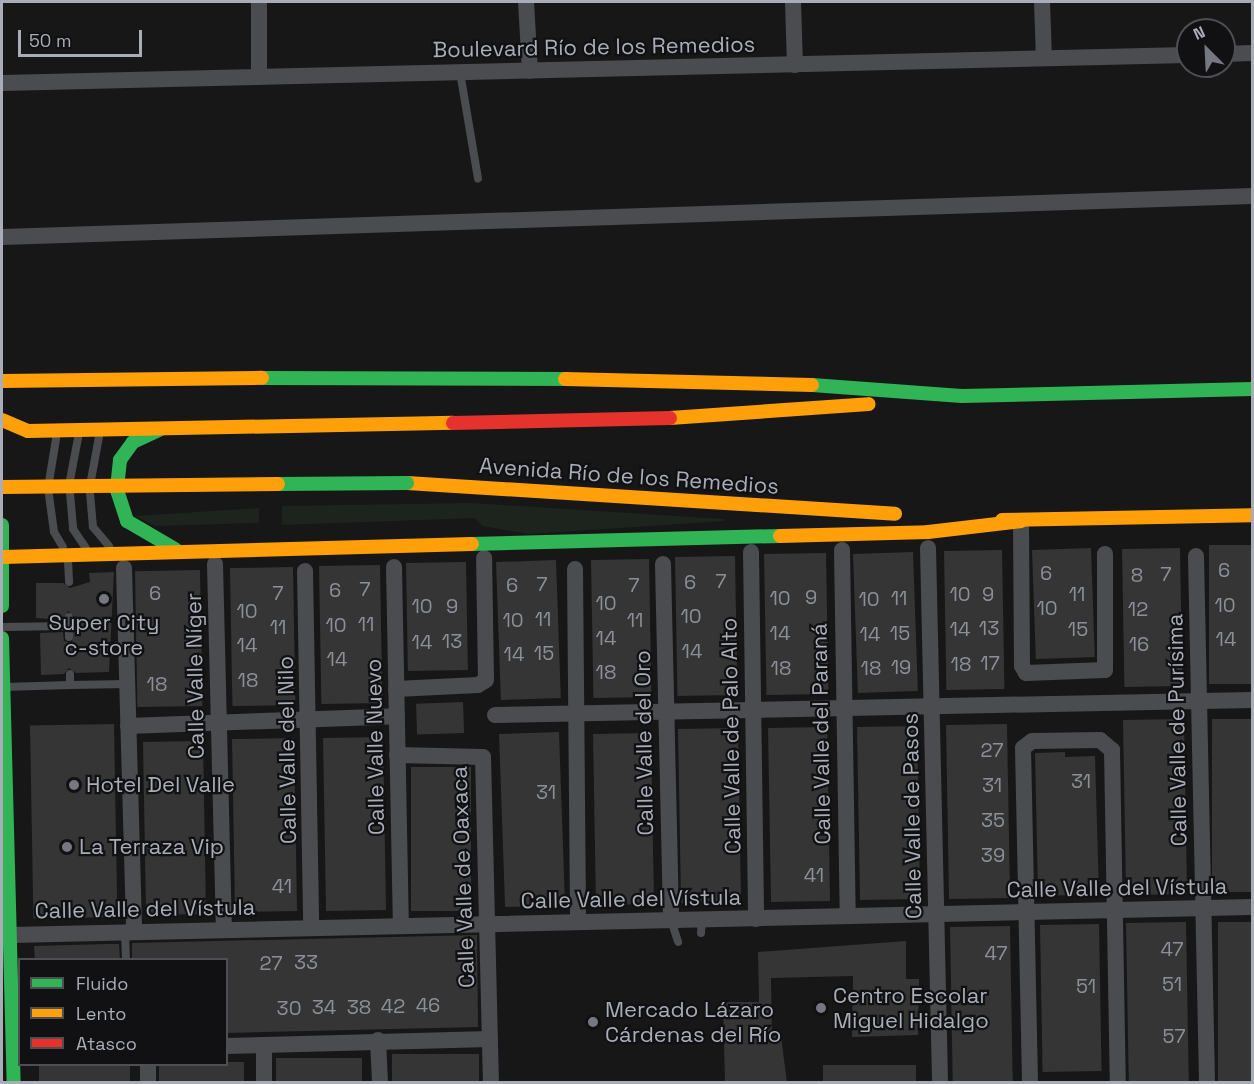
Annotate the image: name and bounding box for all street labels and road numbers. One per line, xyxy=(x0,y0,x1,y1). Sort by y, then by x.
street label: Boulevard Río de los Remedios xyxy=(432,31,756,63)
street label: Avenida Río de los Remedios xyxy=(478,452,780,500)
street label: Calle Valle Níger xyxy=(180,592,210,760)
street label: Calle Valle de Purísima xyxy=(1162,613,1192,847)
street label: Calle Valle de Palo Alto xyxy=(716,617,746,855)
street label: Calle Valle del Paraná xyxy=(806,623,836,845)
street label: Calle Valle del Oro xyxy=(629,650,659,836)
street label: Calle Valle del Nilo xyxy=(272,656,302,844)
street label: Calle Valle Nuevo xyxy=(360,658,390,836)
street label: Calle Valle de Pasos xyxy=(897,713,927,919)
street label: Calle Valle de Oaxaca xyxy=(446,765,480,989)
street label: Calle Valle del Vístula xyxy=(1006,873,1228,903)
street label: Calle Valle del Vístula xyxy=(520,884,742,914)
street label: Calle Valle del Vístula xyxy=(34,894,256,924)

